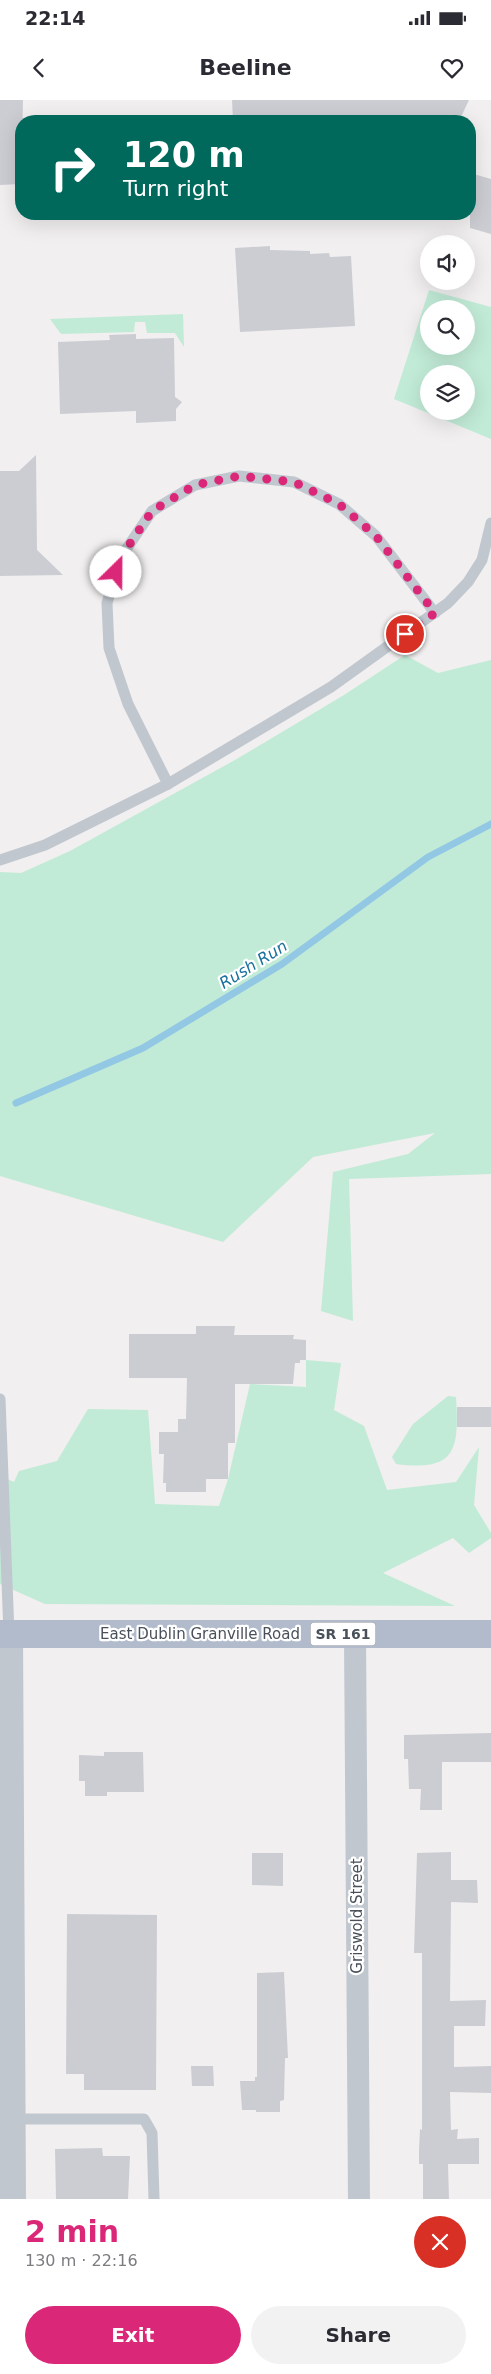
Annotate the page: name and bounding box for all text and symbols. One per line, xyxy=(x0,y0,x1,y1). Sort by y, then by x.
text: 22:14 xyxy=(25,7,85,29)
icon: back xyxy=(25,54,53,82)
icon: heart xyxy=(438,54,466,82)
text: Beeline xyxy=(199,55,292,80)
icon: right xyxy=(40,135,105,200)
text: 120 m xyxy=(123,135,245,175)
text: Turn right xyxy=(123,176,228,201)
map controls xyxy=(420,235,475,420)
button: sound xyxy=(420,235,475,290)
button: search xyxy=(420,300,475,355)
button: layers xyxy=(420,365,475,420)
position arrow xyxy=(89,545,141,597)
pin xyxy=(384,613,426,655)
icon: arrive xyxy=(391,620,419,648)
water label: Rush Run xyxy=(216,936,291,993)
road number: SR 161 xyxy=(310,1622,376,1646)
street label: East Dublin Granville Road xyxy=(100,1625,300,1643)
street label: Griswold Street xyxy=(348,1858,366,1974)
text: 2 min xyxy=(25,2214,119,2249)
button: close xyxy=(414,2216,466,2268)
text: 130 m · 22:16 xyxy=(25,2251,138,2270)
button: Exit xyxy=(25,2306,241,2364)
button: Share xyxy=(251,2306,466,2364)

